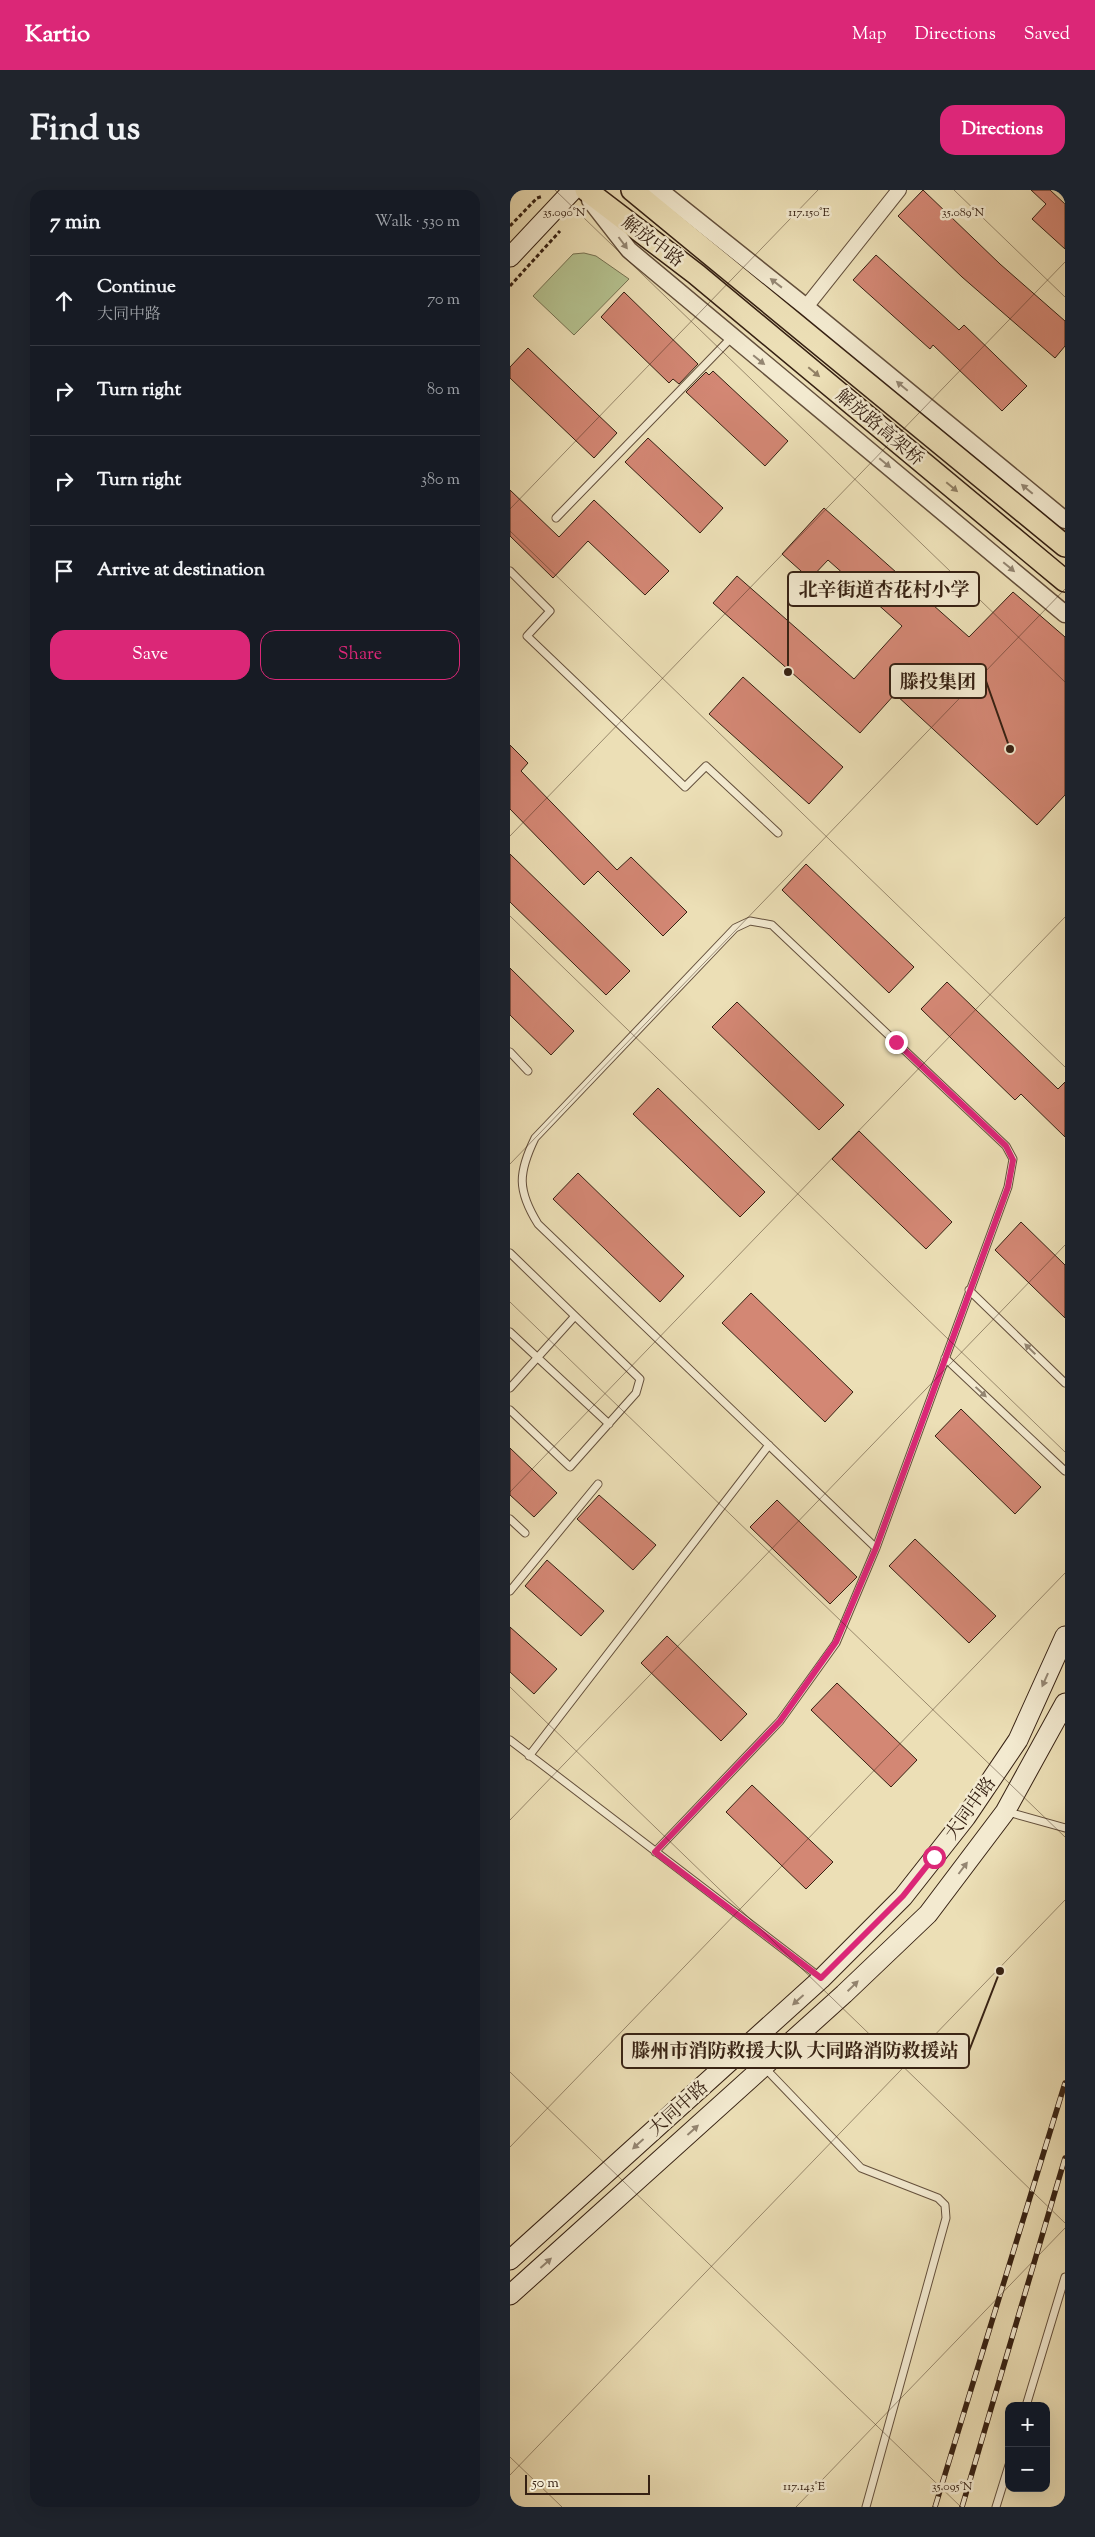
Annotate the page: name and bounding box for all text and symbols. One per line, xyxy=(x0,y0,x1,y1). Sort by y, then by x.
text: Kartio xyxy=(25,18,90,52)
text: Map xyxy=(852,22,887,48)
text: Directions xyxy=(915,22,996,48)
text: Saved xyxy=(1024,22,1070,48)
text: Find us xyxy=(30,105,140,156)
button: Directions xyxy=(940,105,1065,155)
text: 35.090°N xyxy=(543,204,586,222)
text: 117.150°E xyxy=(788,204,830,222)
text: 35.089°N xyxy=(942,204,985,222)
text: 7 min xyxy=(50,208,101,238)
text: Walk · 530 m xyxy=(375,211,460,234)
street label: 解放中路 xyxy=(615,211,688,275)
one-way arrow xyxy=(618,236,628,250)
text: Continue xyxy=(97,274,176,301)
one-way arrow xyxy=(769,278,783,288)
icon: ahead xyxy=(50,287,78,315)
text: 70 m xyxy=(427,289,460,312)
text: 大同中路 xyxy=(97,304,161,327)
one-way arrow xyxy=(753,354,766,365)
one-way arrow xyxy=(807,367,820,378)
icon: right xyxy=(50,377,78,405)
text: Turn right xyxy=(97,377,181,404)
text: 80 m xyxy=(427,379,460,402)
one-way arrow xyxy=(896,380,909,391)
street label: 解放路高架桥 xyxy=(829,384,928,473)
one-way arrow xyxy=(878,458,891,469)
icon: right xyxy=(50,467,78,495)
text: Turn right xyxy=(97,467,181,494)
text: 380 m xyxy=(420,469,460,492)
one-way arrow xyxy=(946,482,959,493)
one-way arrow xyxy=(1021,484,1034,495)
icon: arrive xyxy=(50,557,78,585)
text: Arrive at destination xyxy=(97,557,265,584)
one-way arrow xyxy=(1003,562,1016,573)
callout: 北辛街道杏花村小学 xyxy=(788,572,979,606)
text: 北辛街道杏花村小学 xyxy=(798,578,970,605)
button: Save xyxy=(50,630,250,680)
button: Share xyxy=(260,630,460,680)
callout: 滕投集团 xyxy=(890,664,986,698)
text: 滕投集团 xyxy=(900,670,976,697)
route end xyxy=(885,1031,908,1054)
one-way arrow xyxy=(1024,1343,1036,1355)
one-way arrow xyxy=(975,1386,987,1398)
one-way arrow xyxy=(1040,1673,1048,1687)
street label: 大同中路 xyxy=(940,1772,1003,1846)
route start xyxy=(923,1846,946,1869)
one-way arrow xyxy=(958,1861,968,1875)
one-way arrow xyxy=(846,1980,858,1992)
one-way arrow xyxy=(792,1994,804,2006)
callout: 滕州市消防救援大队 大同路消防救援站 xyxy=(622,2034,969,2068)
text: 滕州市消防救援大队 大同路消防救援站 xyxy=(631,2039,959,2066)
street label: 大同中路 xyxy=(644,2076,715,2143)
one-way arrow xyxy=(687,2125,700,2136)
one-way arrow xyxy=(633,2138,645,2150)
one-way arrow xyxy=(540,2257,553,2268)
map controls xyxy=(1005,2402,1050,2492)
button: + xyxy=(1005,2402,1050,2447)
button: − xyxy=(1005,2447,1050,2492)
scale bar xyxy=(525,2472,650,2495)
text: 50 m xyxy=(532,2474,559,2494)
text: 117.143°E xyxy=(783,2478,826,2496)
text: 35.095°N xyxy=(932,2478,973,2496)

